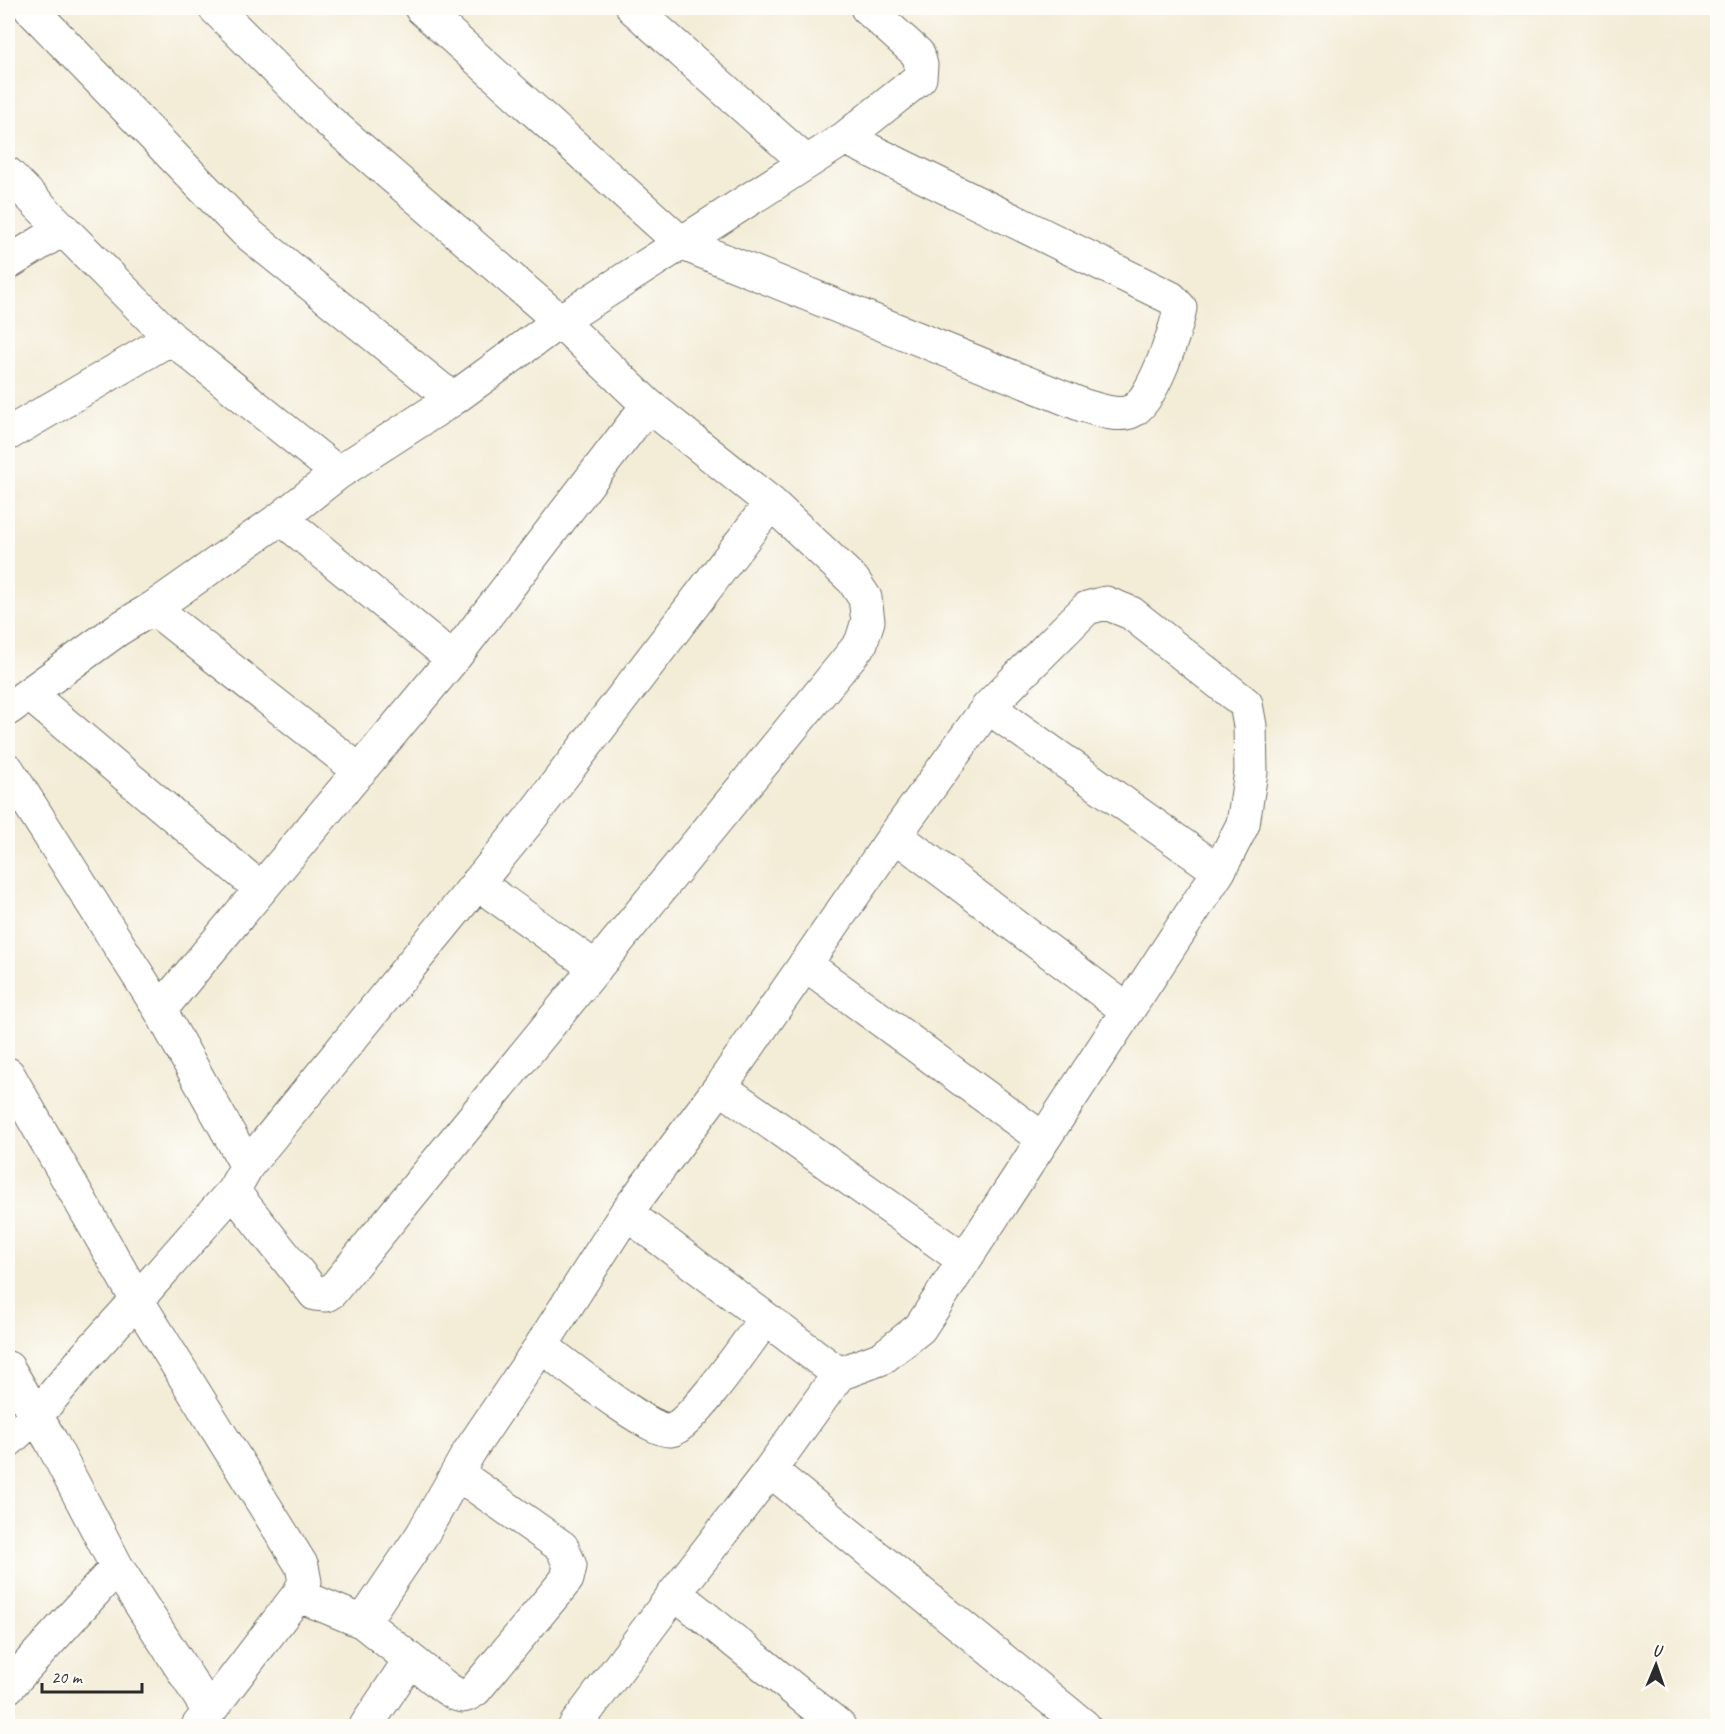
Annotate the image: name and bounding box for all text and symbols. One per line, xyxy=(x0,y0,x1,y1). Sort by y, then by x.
north arrow xyxy=(1626,1635,1686,1695)
text: U xyxy=(1652,1641,1664,1661)
scale bar xyxy=(42,1656,142,1694)
text: 20 m xyxy=(51,1666,84,1688)

